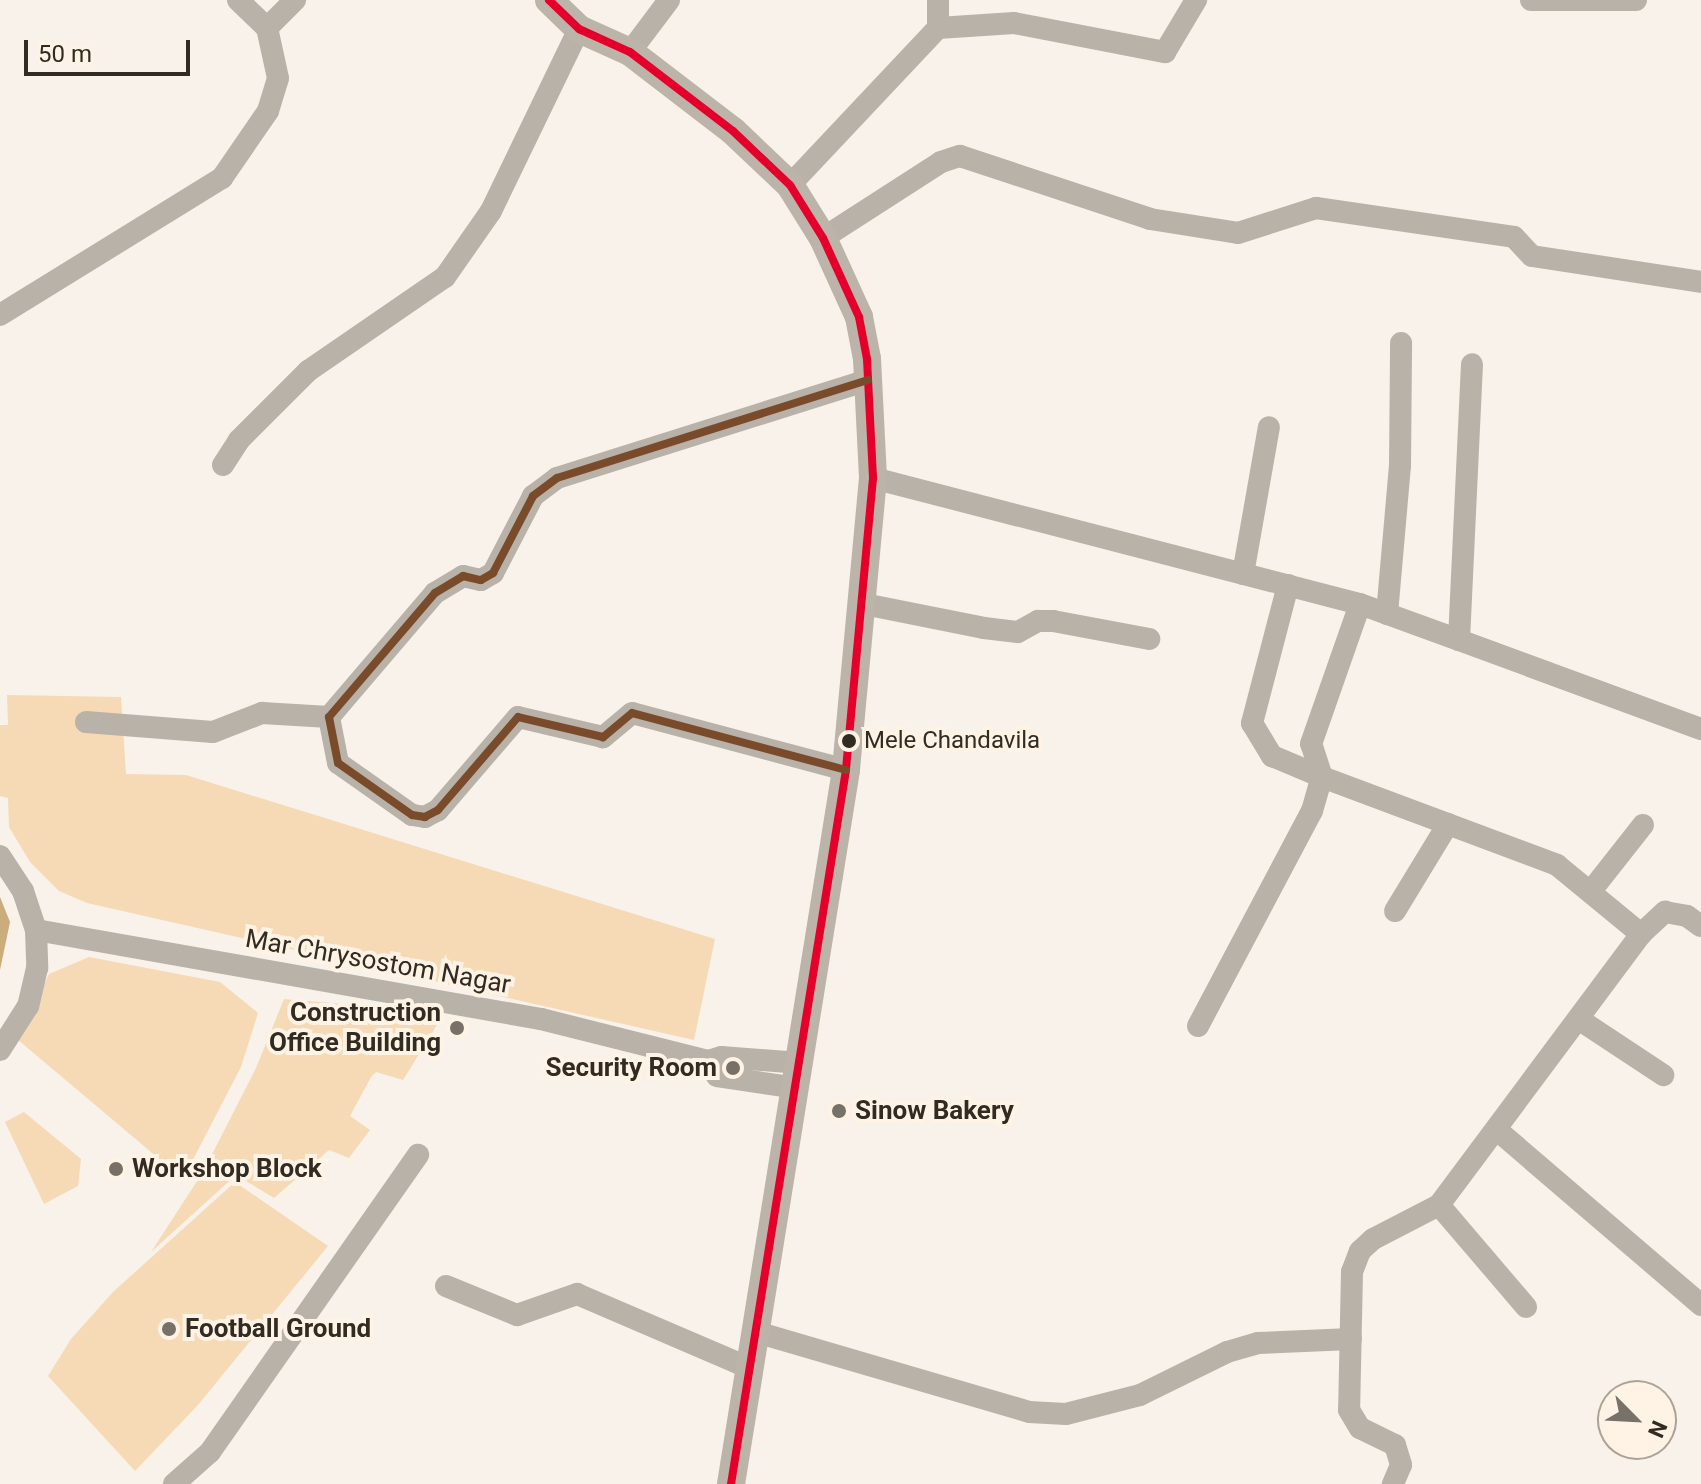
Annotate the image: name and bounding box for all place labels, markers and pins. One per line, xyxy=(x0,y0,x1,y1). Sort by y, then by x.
place label: Mele Chandavila xyxy=(864,727,1040,755)
marker: Mele Chandavila xyxy=(841,733,857,749)
place label: Construction Office Building xyxy=(269,997,441,1058)
marker: Construction Office Building xyxy=(448,1019,466,1037)
place label: Security Room xyxy=(546,1052,717,1084)
marker: Security Room xyxy=(724,1059,742,1077)
place label: Sinow Bakery xyxy=(855,1095,1014,1127)
marker: Sinow Bakery xyxy=(830,1102,848,1120)
place label: Workshop Block xyxy=(132,1153,322,1185)
marker: Workshop Block xyxy=(107,1160,125,1178)
place label: Football Ground xyxy=(185,1313,371,1345)
marker: Football Ground xyxy=(160,1320,178,1338)

